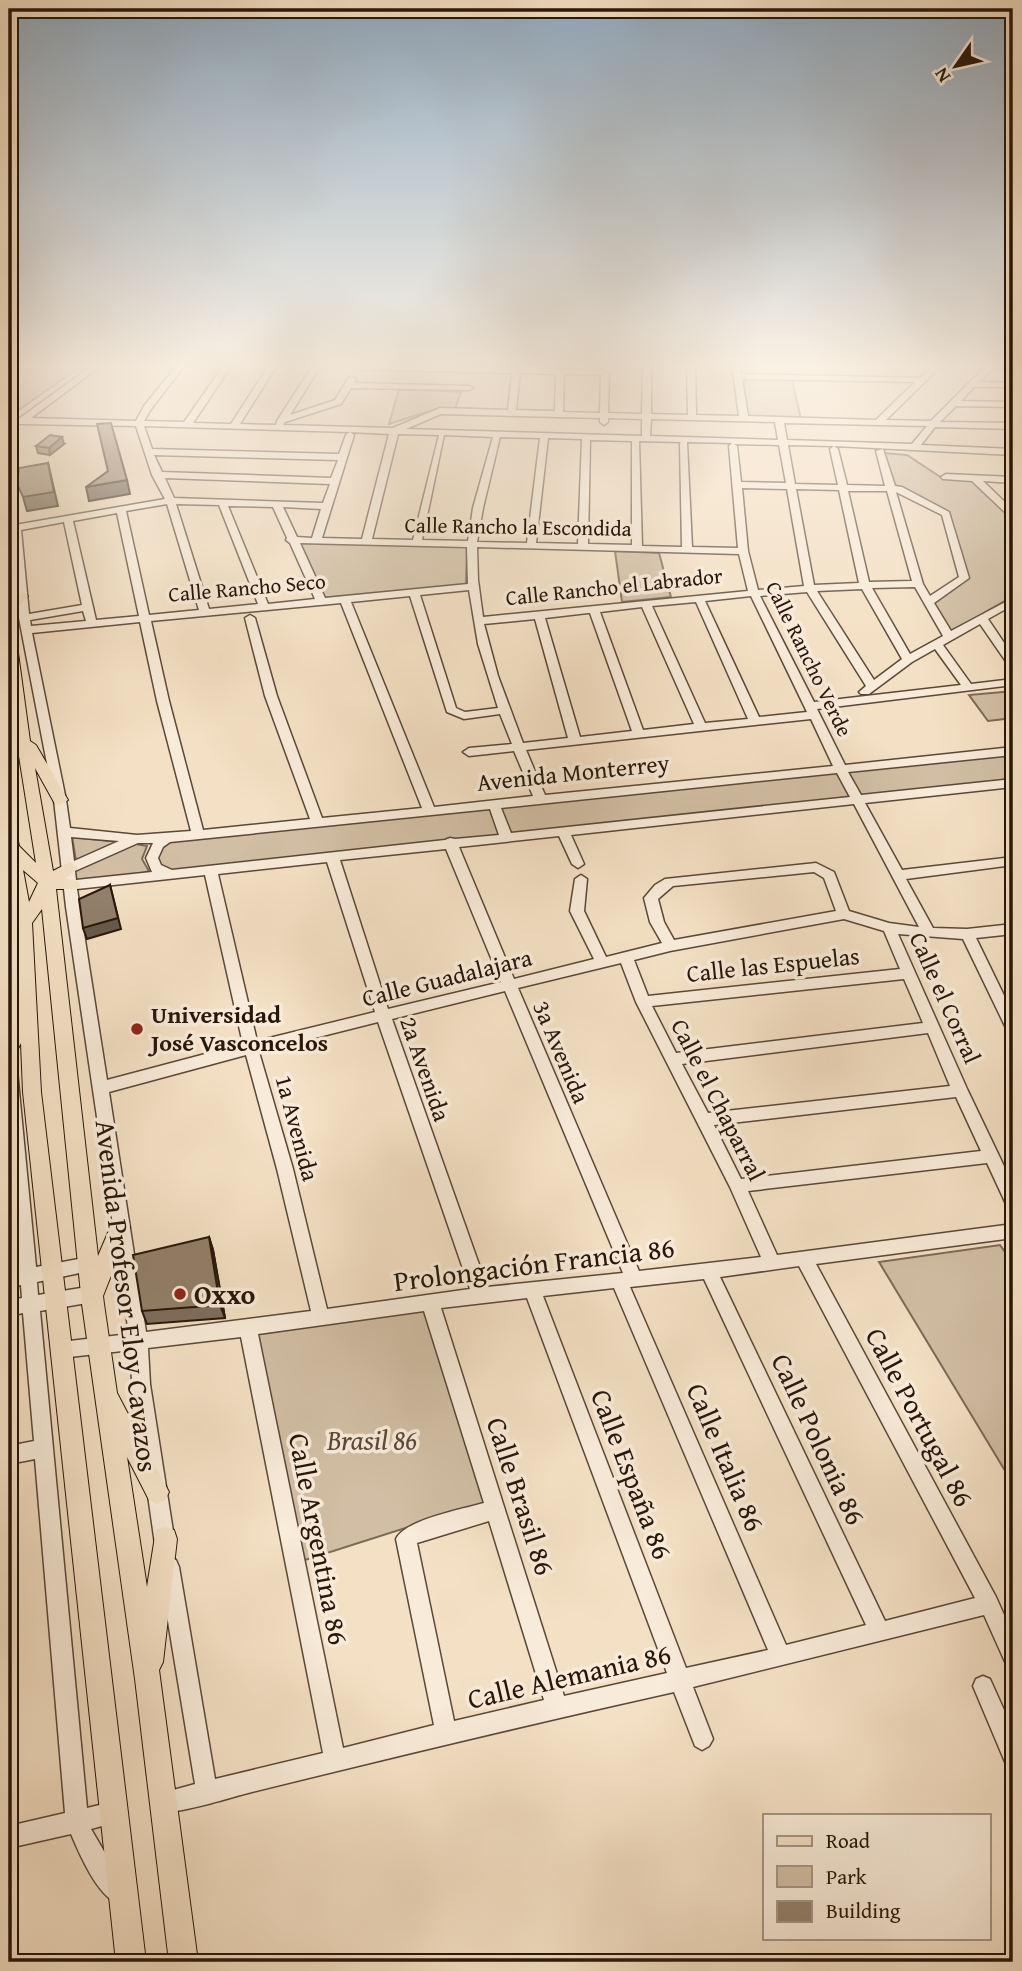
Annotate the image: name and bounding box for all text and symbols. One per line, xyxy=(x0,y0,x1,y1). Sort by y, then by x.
north arrow xyxy=(920,32,990,102)
text: N xyxy=(927,62,957,89)
street label: Calle Rancho la Escondida xyxy=(404,509,632,544)
street label: Calle Rancho el Labrador xyxy=(504,560,724,613)
street label: Calle Rancho Seco xyxy=(167,565,327,610)
street label: Calle Rancho Verde xyxy=(758,576,861,742)
street label: Avenida Monterrey xyxy=(475,745,671,800)
street label: Calle el Corral xyxy=(901,926,990,1069)
street label: Calle las Espuelas xyxy=(685,938,861,991)
street label: Calle Guadalajara xyxy=(358,939,536,1016)
street label: 3a Avenida xyxy=(524,995,599,1109)
place label: Universidad José Vasconcelos xyxy=(147,997,328,1060)
street label: 2a Avenida xyxy=(391,1012,460,1126)
street label: Calle el Chaparral xyxy=(663,1013,774,1187)
marker: Universidad José Vasconcelos xyxy=(129,1021,145,1037)
street label: 1a Avenida xyxy=(267,1071,329,1185)
street label: Avenida Profesor Eloy Cavazos xyxy=(86,1118,169,1474)
street label: Prolongación Francia 86 xyxy=(391,1226,677,1301)
place label: Oxxo xyxy=(194,1273,256,1314)
marker: Oxxo xyxy=(172,1286,188,1302)
street label: Calle Portugal 86 xyxy=(856,1320,985,1514)
street label: Calle Polonia 86 xyxy=(762,1346,877,1531)
street label: Calle Italia 86 xyxy=(677,1376,776,1537)
street label: Calle España 86 xyxy=(581,1383,684,1565)
street label: Calle Brasil 86 xyxy=(477,1412,566,1580)
park label: Brasil 86 xyxy=(326,1419,417,1460)
street label: Calle Argentina 86 xyxy=(279,1430,360,1648)
street label: Calle Alemania 86 xyxy=(463,1632,675,1719)
legend xyxy=(763,1814,990,1940)
text: Road xyxy=(826,1825,871,1856)
text: Park xyxy=(826,1861,867,1892)
text: Building xyxy=(826,1895,901,1926)

